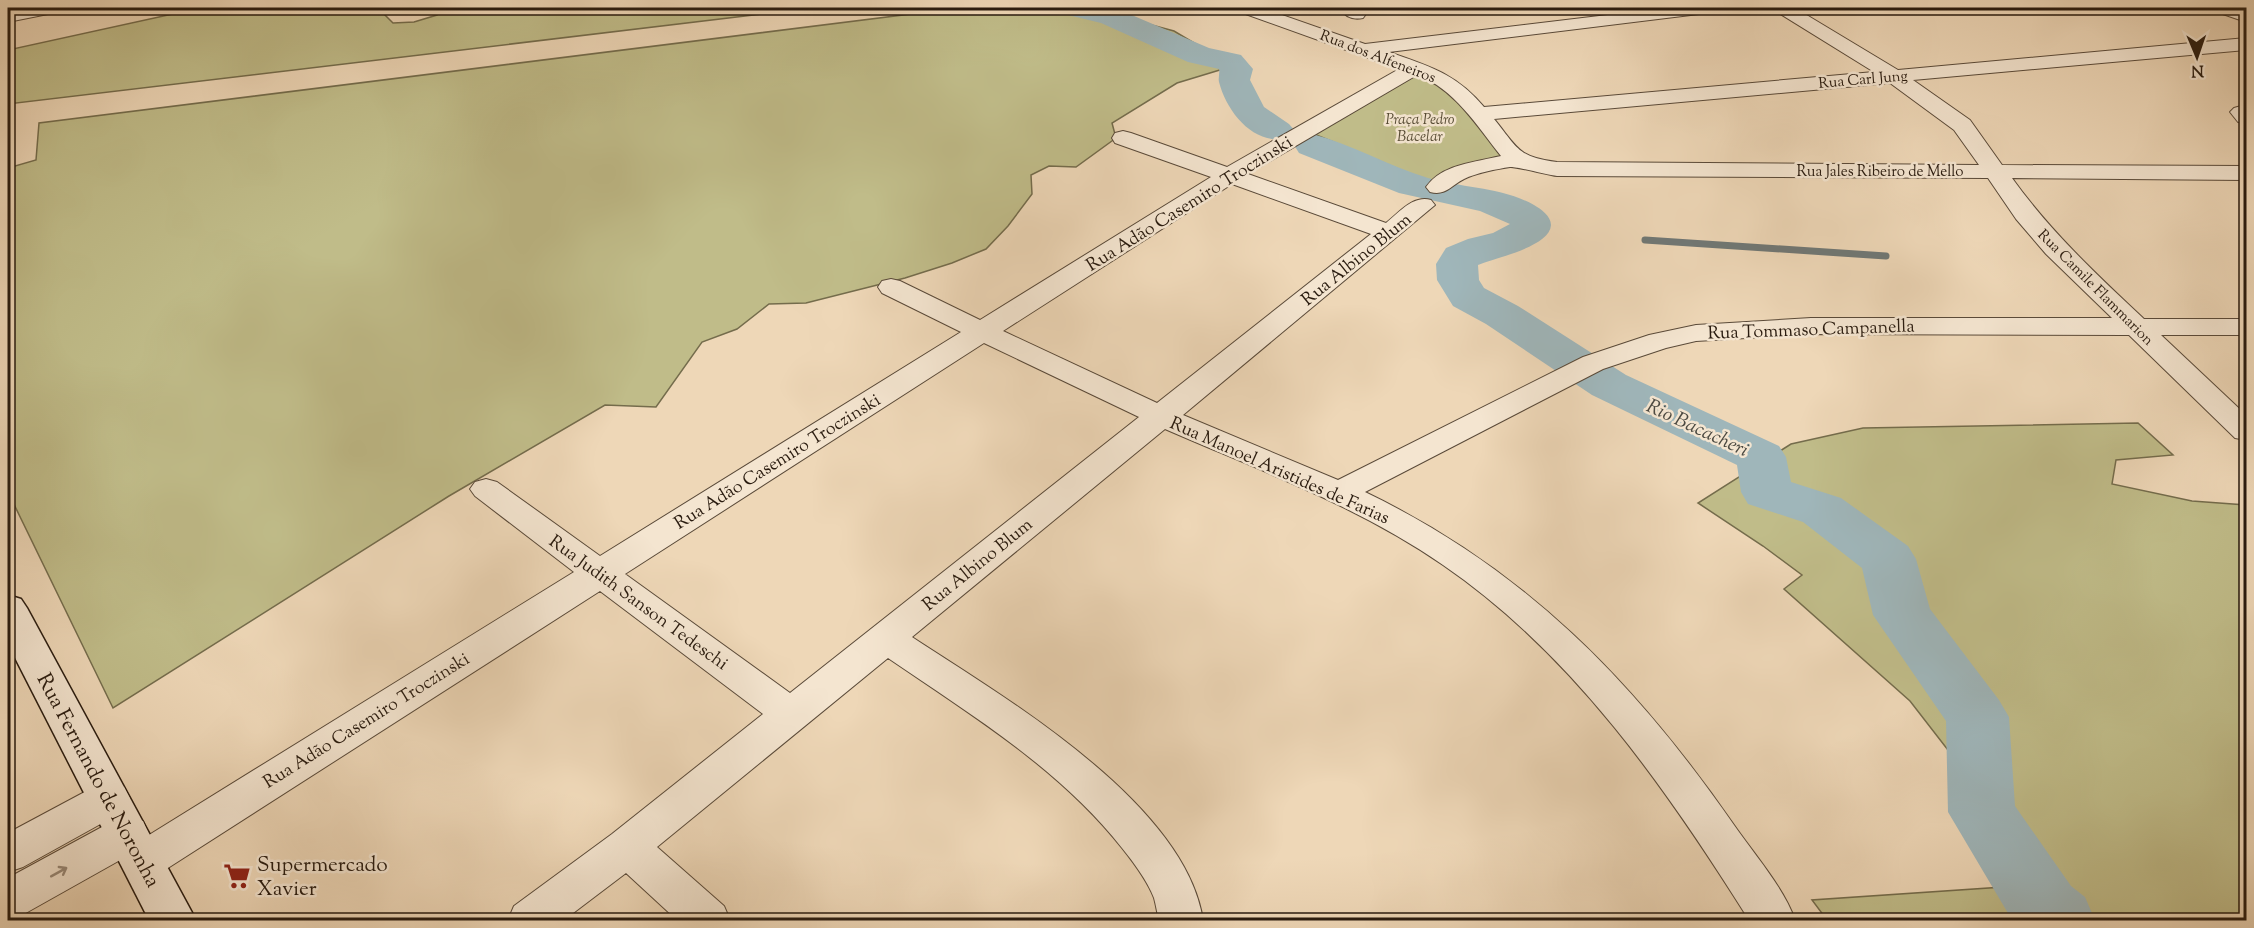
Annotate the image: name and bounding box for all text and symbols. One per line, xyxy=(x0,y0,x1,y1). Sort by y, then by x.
street label: Rua dos Alfeneiros xyxy=(1316,26,1439,89)
north arrow xyxy=(2167,27,2227,87)
text: N xyxy=(2190,58,2204,81)
street label: Rua Carl Jung xyxy=(1818,66,1909,95)
park label: Praça Pedro Bacelar xyxy=(1385,110,1455,148)
street label: Rua Adão Casemiro Troczinski xyxy=(1082,130,1298,279)
street label: Rua Jales Ribeiro de Mello xyxy=(1796,162,1964,183)
street label: Rua Albino Blum xyxy=(1297,208,1418,313)
street label: Rua Camile Flammarion xyxy=(2032,225,2158,351)
street label: Rua Tommaso Campanella xyxy=(1707,314,1915,348)
street label: Rua Adão Casemiro Troczinski xyxy=(670,388,886,537)
water label: Rio Bacacheri xyxy=(1641,393,1753,466)
street label: Rua Manoel Aristides de Farias xyxy=(1165,412,1393,532)
street label: Rua Albino Blum xyxy=(918,513,1039,618)
street label: Rua Judith Sanson Tedeschi xyxy=(543,530,733,678)
street label: Rua Adão Casemiro Troczinski xyxy=(259,647,475,796)
street label: Rua Fernando de Noronha xyxy=(28,668,167,894)
place label: Supermercado Xavier xyxy=(257,851,388,905)
supermarket icon: Supermercado Xavier xyxy=(222,861,252,891)
one-way arrow xyxy=(50,866,67,878)

